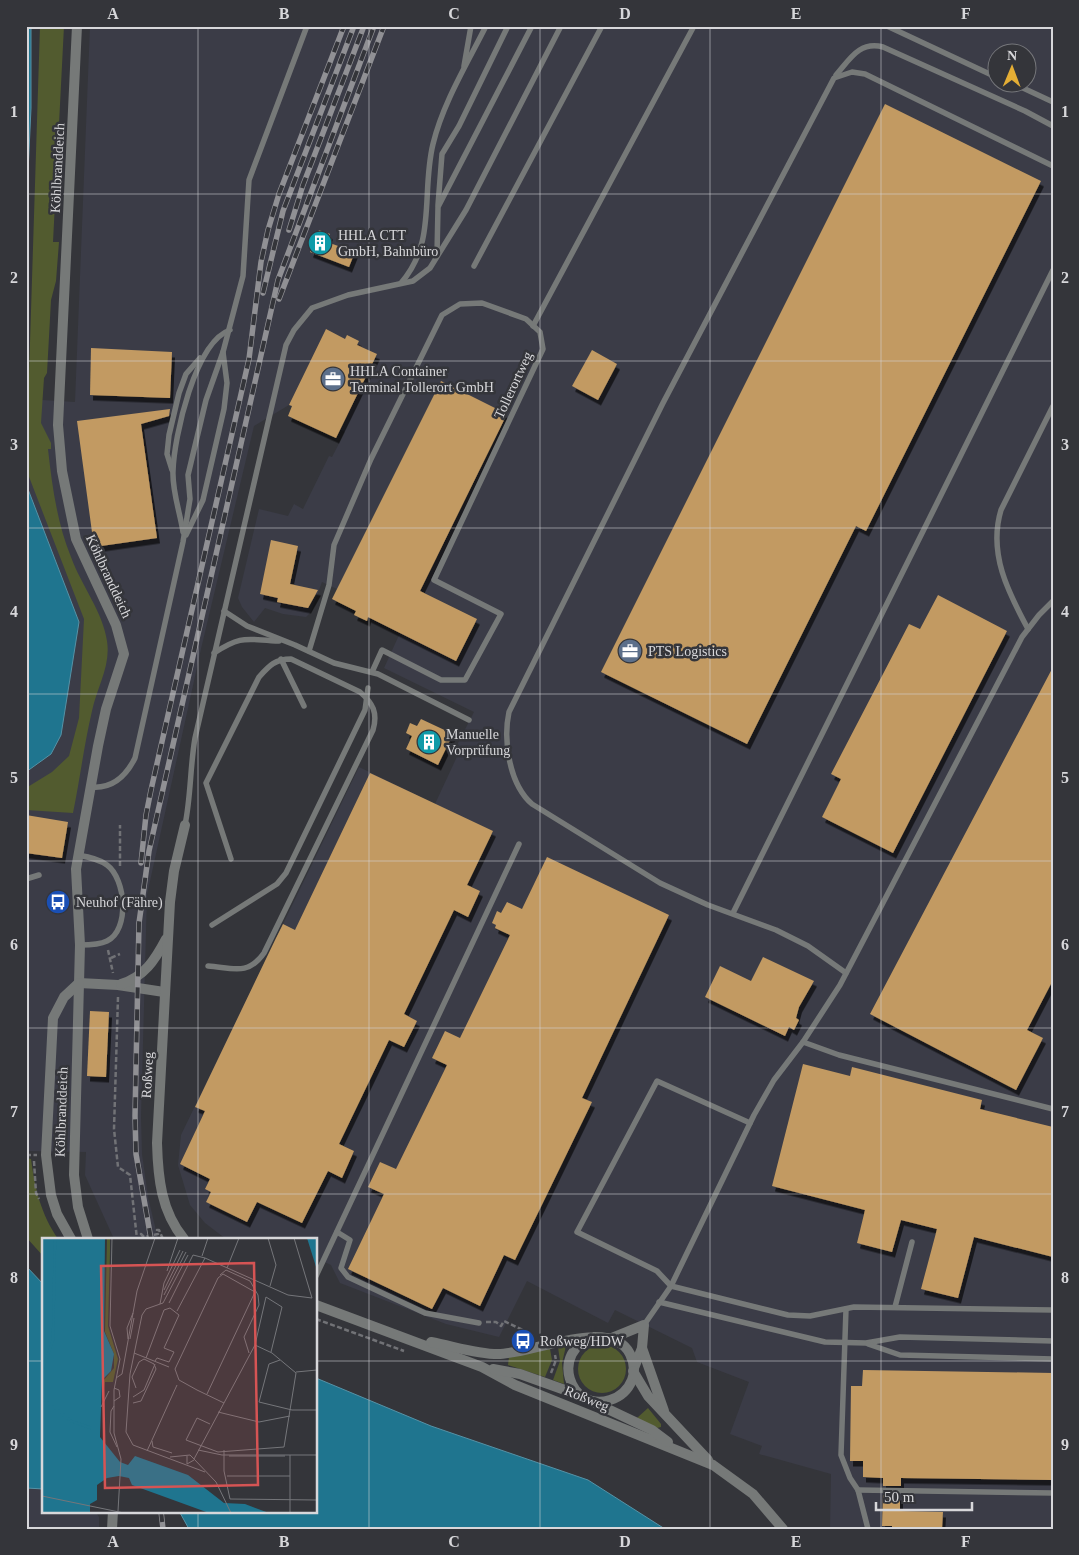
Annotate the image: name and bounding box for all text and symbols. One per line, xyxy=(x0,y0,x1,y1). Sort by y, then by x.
text: A xyxy=(107,5,119,22)
text: B xyxy=(279,5,290,22)
text: C xyxy=(448,5,460,22)
text: D xyxy=(619,5,631,22)
text: E xyxy=(791,5,801,22)
text: F xyxy=(961,5,971,22)
north arrow xyxy=(986,42,1036,92)
text: N xyxy=(1007,48,1017,63)
text: 1 xyxy=(10,103,18,120)
text: 1 xyxy=(1061,103,1069,120)
street label: Köhlbranddeich xyxy=(48,123,67,213)
place label: HHLA CTT GmbH, Bahnbüro xyxy=(338,228,438,259)
building icon: HHLA CTT GmbH, Bahnbüro xyxy=(307,230,333,256)
text: 2 xyxy=(10,269,18,286)
text: 2 xyxy=(1061,269,1069,286)
street label: Tollerortweg xyxy=(491,349,535,421)
place label: HHLA Container Terminal Tollerort GmbH xyxy=(350,364,494,395)
office icon: HHLA Container Terminal Tollerort GmbH xyxy=(320,366,346,392)
text: 3 xyxy=(10,436,18,453)
text: 3 xyxy=(1061,436,1069,453)
street label: Köhlbranddeich xyxy=(83,532,134,620)
text: 4 xyxy=(10,603,18,620)
text: 4 xyxy=(1061,603,1069,620)
office icon: PTS Logistics xyxy=(617,638,643,664)
place label: PTS Logistics xyxy=(648,644,727,659)
place label: Manuelle Vorprüfung xyxy=(446,727,510,758)
building icon: Manuelle Vorprüfung xyxy=(416,729,442,755)
text: 5 xyxy=(10,769,18,786)
text: 5 xyxy=(1061,769,1069,786)
bus stop icon: Neuhof (Fähre) xyxy=(45,889,71,915)
place label: Neuhof (Fähre) xyxy=(76,895,163,911)
text: 6 xyxy=(10,936,18,953)
text: 6 xyxy=(1061,936,1069,953)
street label: Roßweg xyxy=(139,1051,156,1099)
street label: Köhlbranddeich xyxy=(52,1067,71,1157)
text: 7 xyxy=(10,1103,18,1120)
text: 7 xyxy=(1061,1103,1069,1120)
inset map xyxy=(42,1238,318,1512)
text: 8 xyxy=(10,1269,18,1286)
text: 8 xyxy=(1061,1269,1069,1286)
bus stop icon: Roßweg/HDW xyxy=(510,1328,536,1354)
place label: Roßweg/HDW xyxy=(540,1334,625,1349)
street label: Roßweg xyxy=(562,1383,611,1414)
text: 9 xyxy=(10,1436,18,1453)
text: 9 xyxy=(1061,1436,1069,1453)
scale bar xyxy=(876,1480,973,1512)
text: 50 m xyxy=(884,1489,915,1505)
text: A xyxy=(107,1533,119,1550)
text: B xyxy=(279,1533,290,1550)
text: C xyxy=(448,1533,460,1550)
text: D xyxy=(619,1533,631,1550)
text: E xyxy=(791,1533,801,1550)
text: F xyxy=(961,1533,971,1550)

